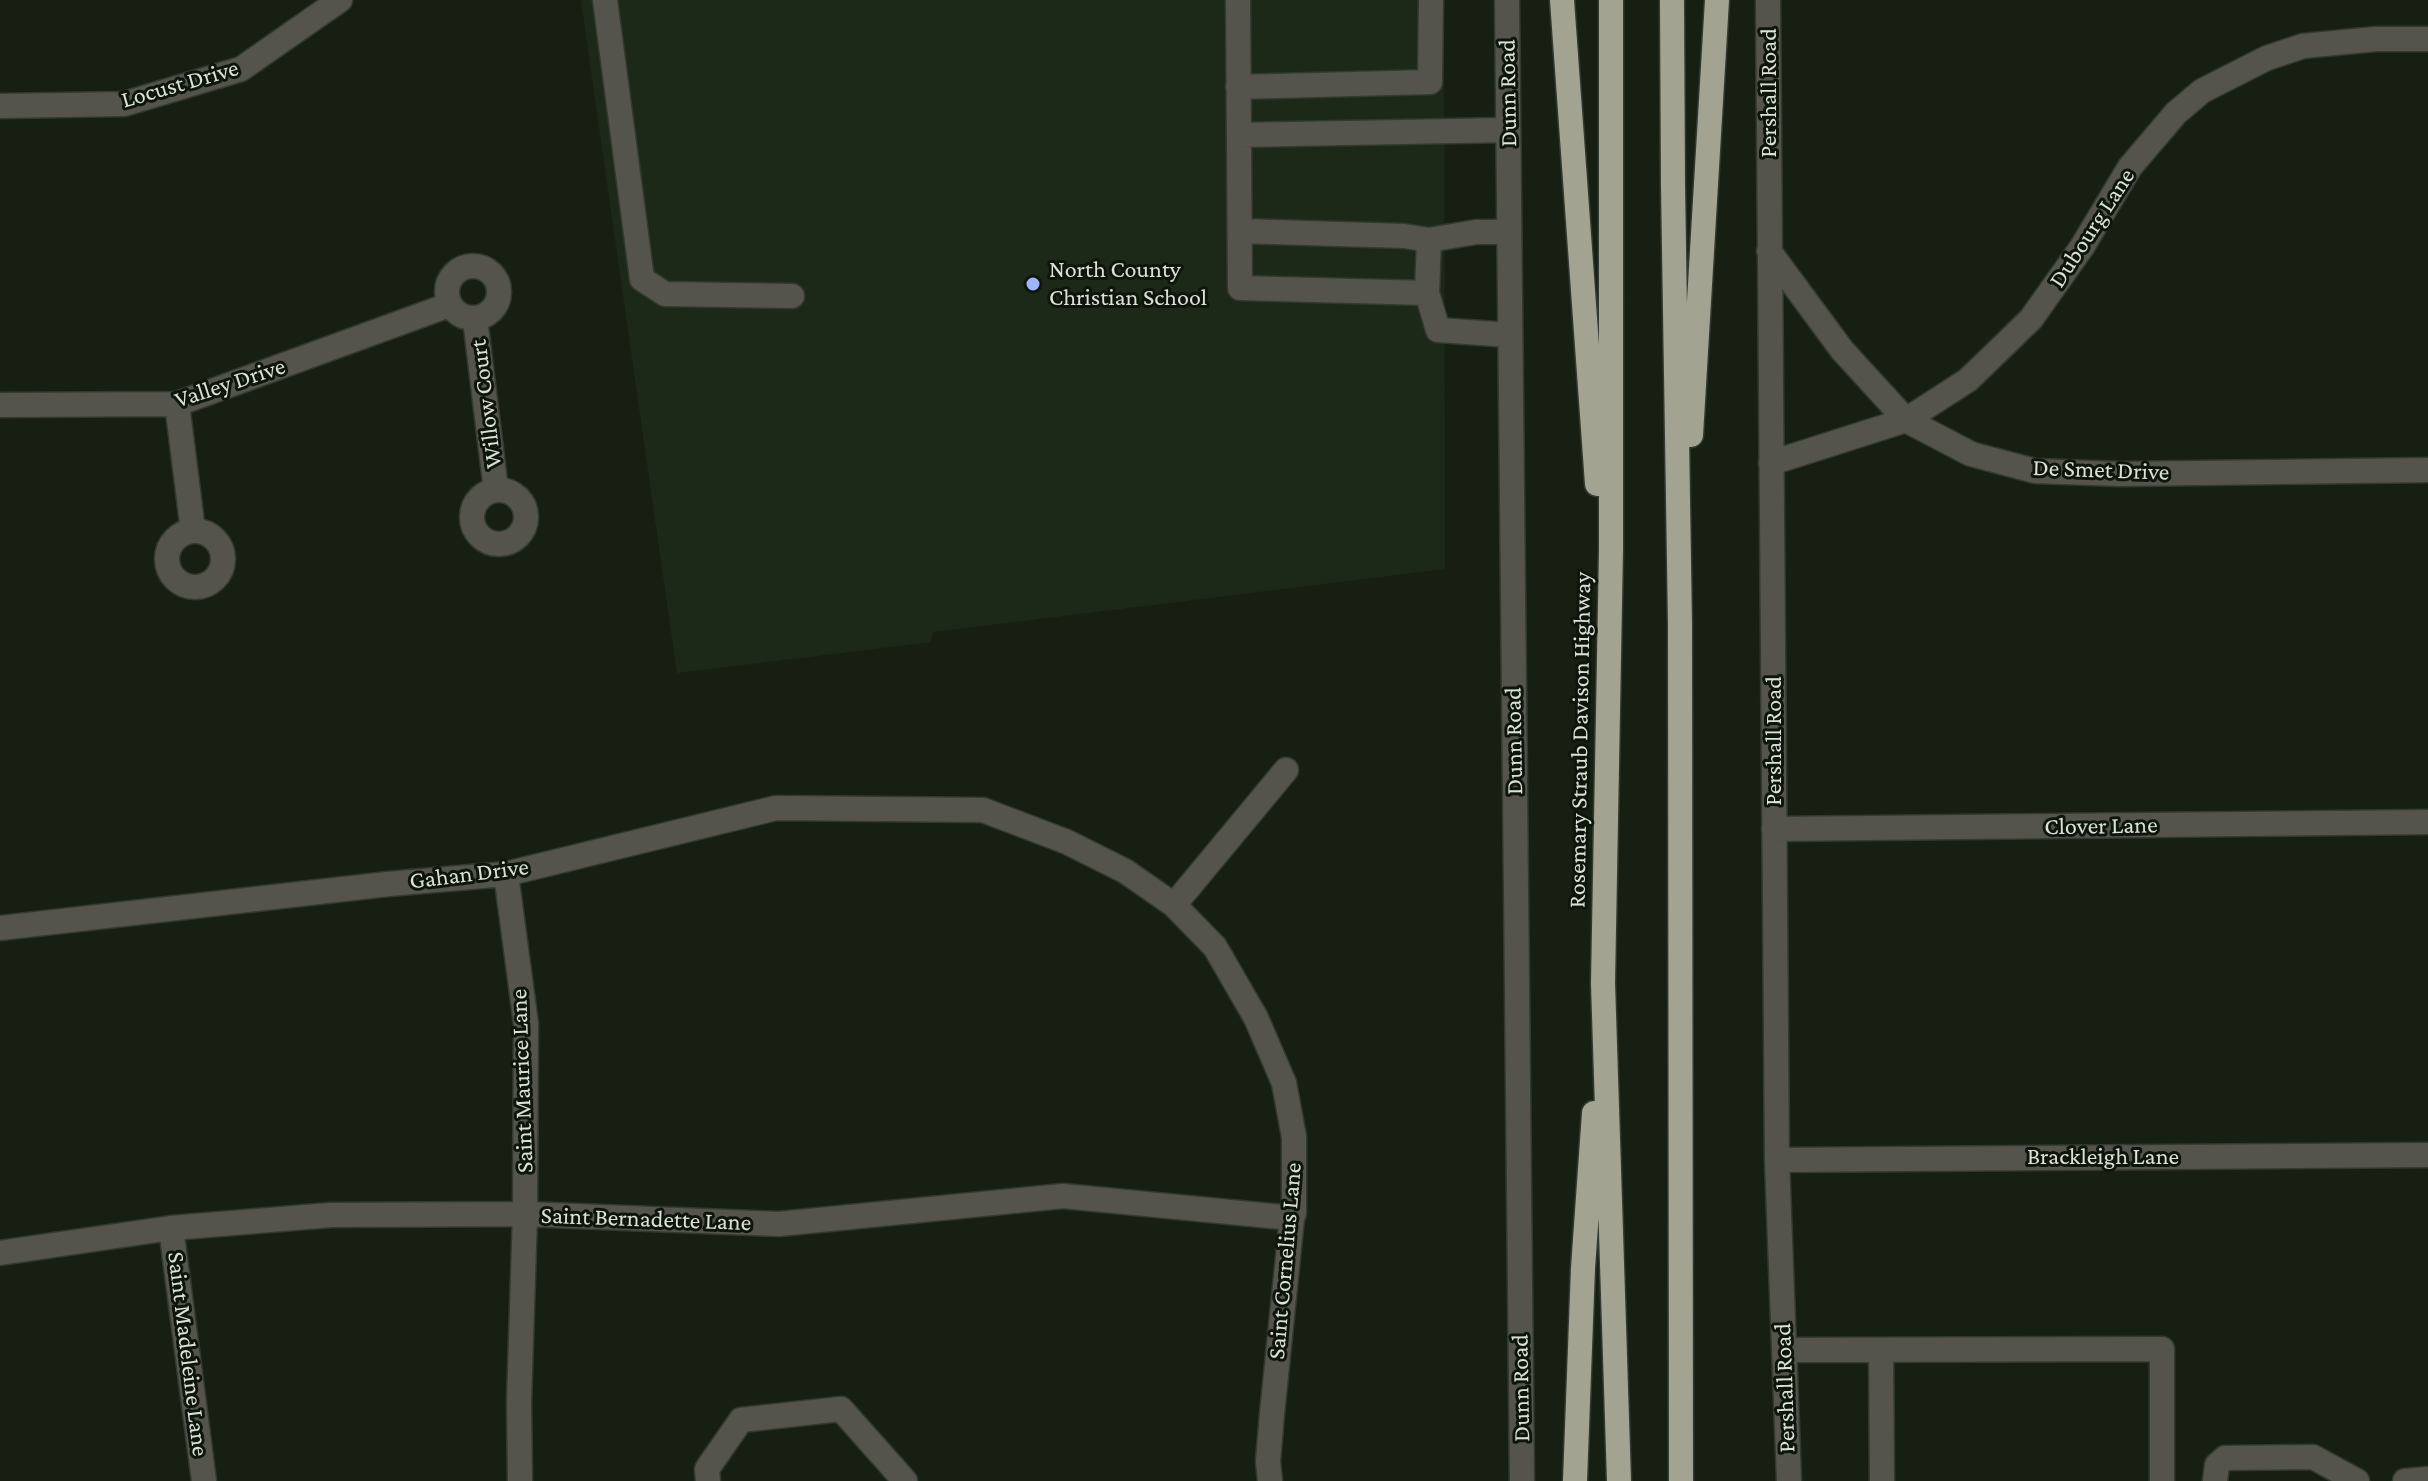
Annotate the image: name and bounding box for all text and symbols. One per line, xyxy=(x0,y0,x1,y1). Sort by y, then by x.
street label: Pershall Road xyxy=(1755,28,1783,158)
street label: Dunn Road xyxy=(1493,39,1523,147)
street label: Locust Drive xyxy=(118,54,242,114)
street label: Dubourg Lane xyxy=(2043,163,2141,293)
place label: North County Christian School xyxy=(1049,256,1207,312)
marker: North County Christian School xyxy=(1024,275,1042,293)
street label: Willow Court xyxy=(464,338,508,470)
street label: Valley Drive xyxy=(171,352,289,414)
street label: De Smet Drive xyxy=(2032,453,2170,487)
street label: Rosemary Straub Davison Highway xyxy=(1563,572,1597,908)
street label: Pershall Road xyxy=(1760,676,1788,806)
street label: Dunn Road xyxy=(1499,687,1529,795)
street label: Clover Lane xyxy=(2044,811,2158,841)
street label: Gahan Drive xyxy=(408,852,530,896)
street label: Saint Maurice Lane xyxy=(504,989,540,1173)
street label: Brackleigh Lane xyxy=(2027,1143,2179,1171)
street label: Saint Cornelius Lane xyxy=(1262,1161,1308,1361)
street label: Saint Bernadette Lane xyxy=(540,1201,752,1237)
street label: Saint Madeleine Lane xyxy=(161,1250,215,1458)
street label: Pershall Road xyxy=(1768,1323,1802,1453)
street label: Dunn Road xyxy=(1506,1334,1536,1442)

